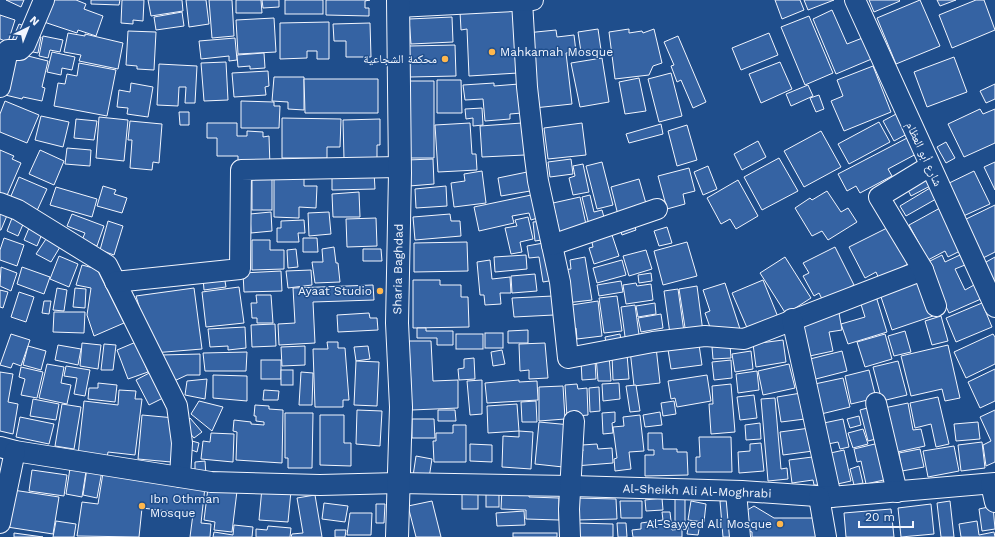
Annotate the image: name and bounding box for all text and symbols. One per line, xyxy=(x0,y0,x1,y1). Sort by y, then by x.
north arrow xyxy=(8,8,48,48)
text: N xyxy=(27,14,42,29)
place label: Mahkamah Mosque xyxy=(500,45,613,59)
marker: Mahkamah Mosque xyxy=(487,47,497,57)
place label: محكمة الشجاعية xyxy=(363,52,437,66)
marker: محكمة الشجاعية xyxy=(440,54,450,64)
street label: شارع أبو العظام xyxy=(902,120,945,189)
street label: Sharia Baghdad xyxy=(390,223,406,315)
place label: Ayaat Studio xyxy=(298,284,372,298)
marker: Ayaat Studio xyxy=(375,286,385,296)
street label: Al-Sheikh Ali Al-Moghrabi xyxy=(622,481,772,501)
place label: Ibn Othman Mosque xyxy=(150,492,220,520)
marker: Ibn Othman Mosque xyxy=(137,501,147,511)
scale bar xyxy=(859,503,913,529)
text: 20 m xyxy=(865,510,895,524)
place label: Al-Sayyed Ali Mosque xyxy=(646,517,772,531)
marker: Al-Sayyed Ali Mosque xyxy=(775,519,785,529)

